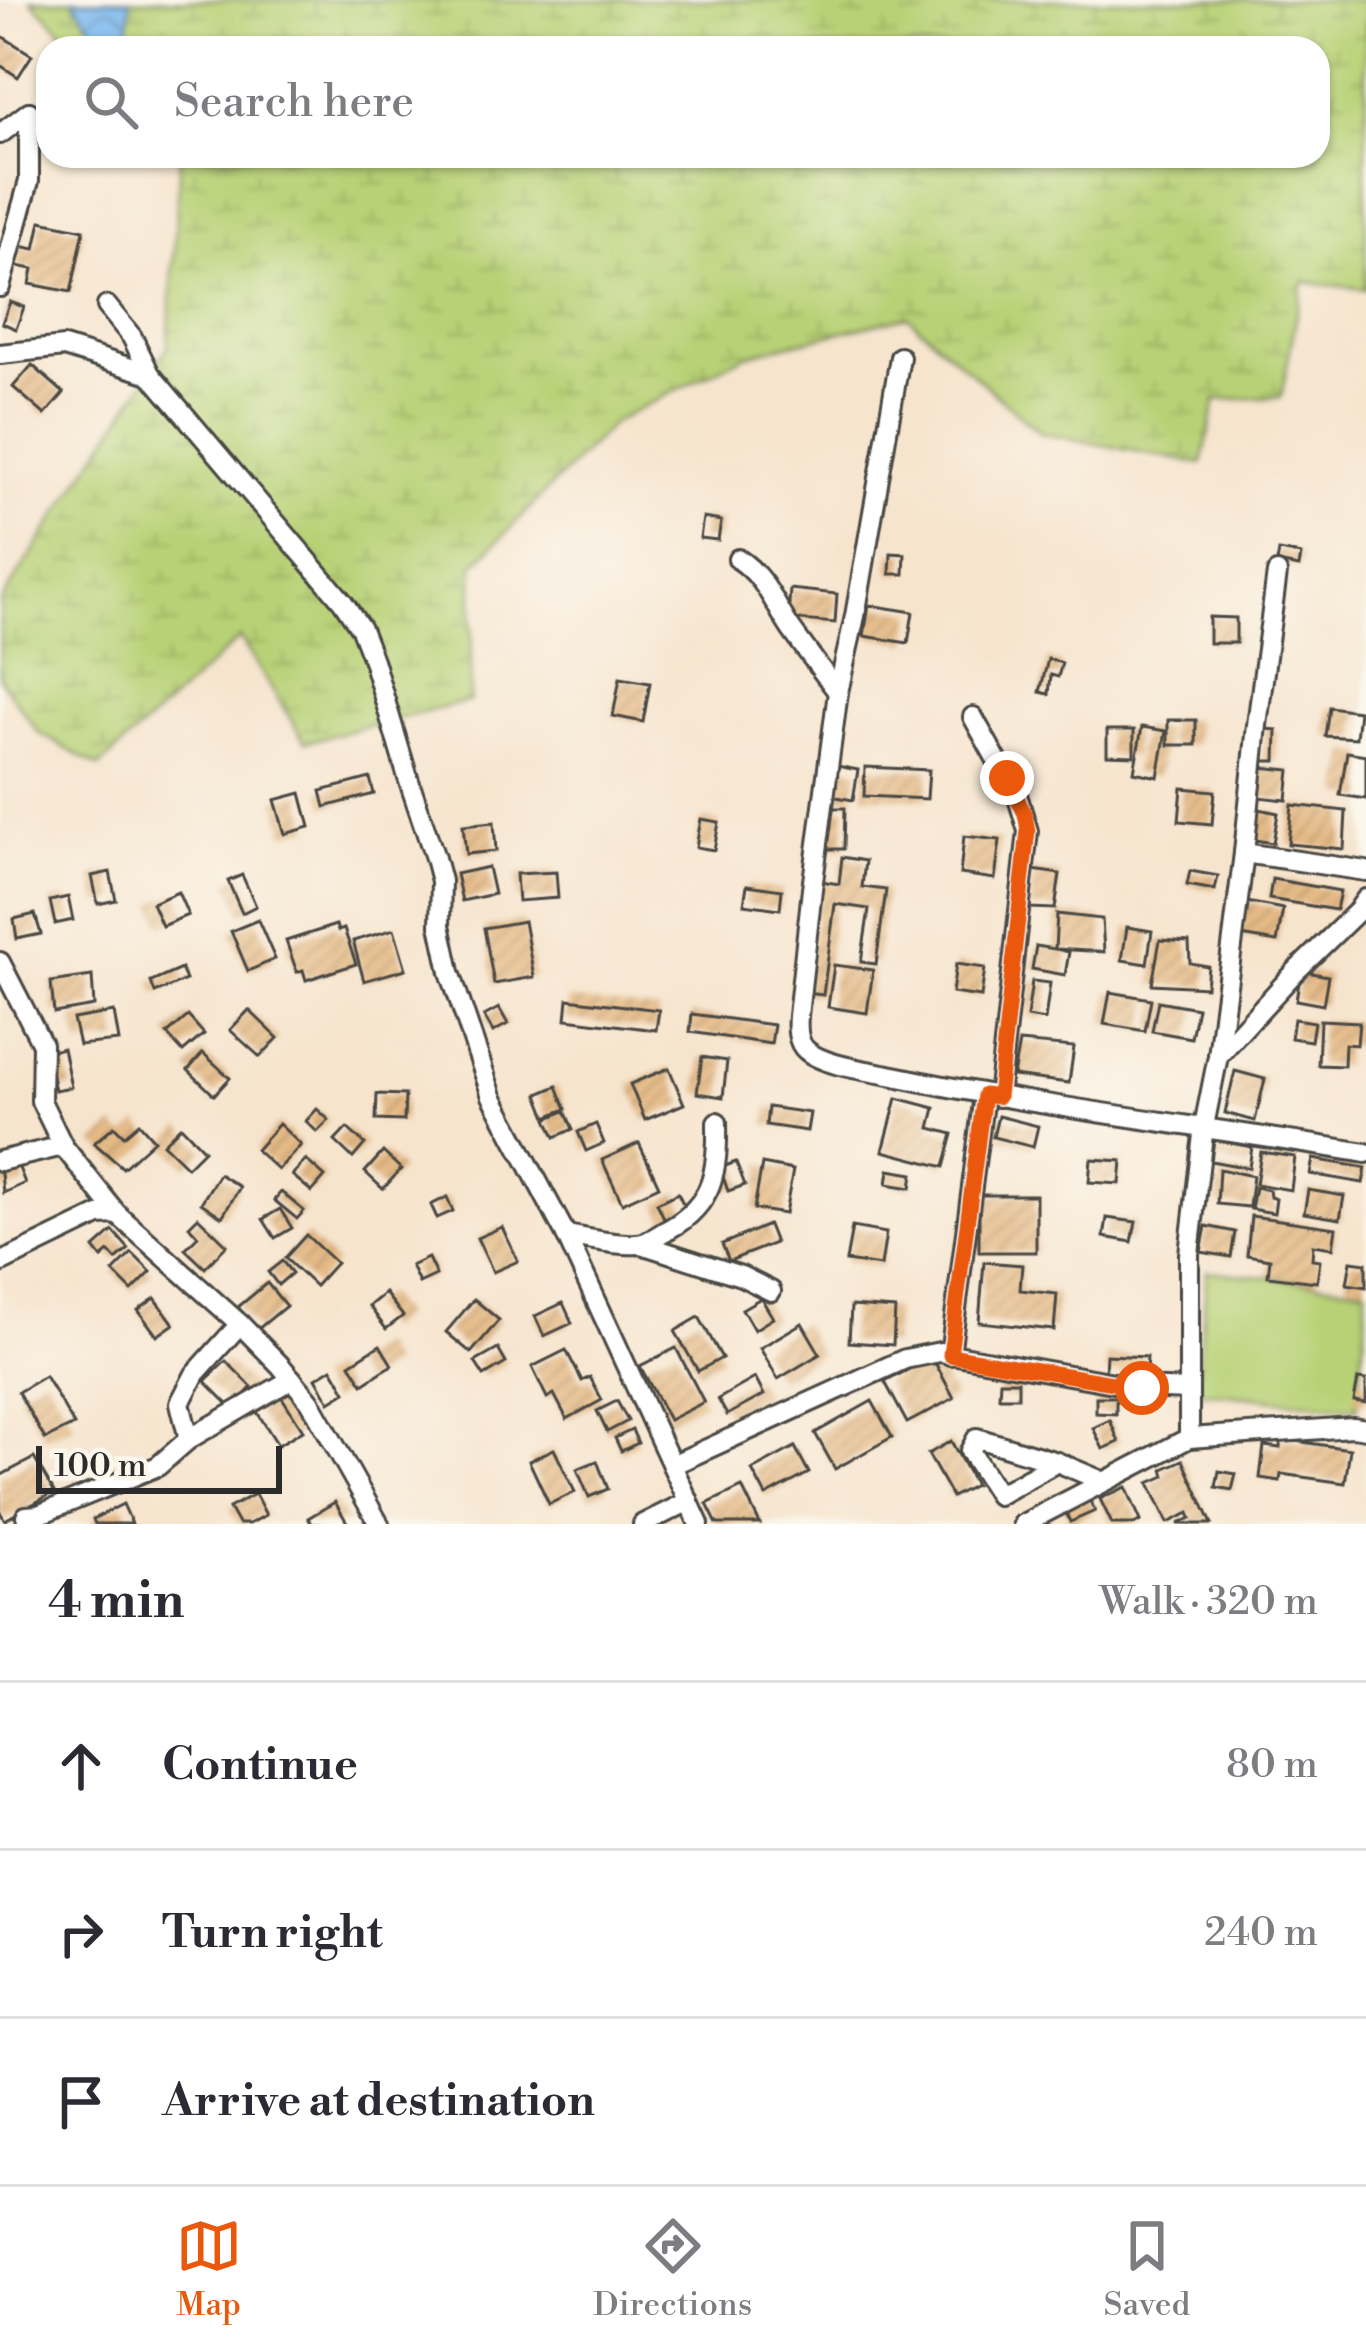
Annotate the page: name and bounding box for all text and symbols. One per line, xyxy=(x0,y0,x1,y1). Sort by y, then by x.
search box xyxy=(36,36,1330,168)
icon: search xyxy=(78,69,144,135)
text: Search here xyxy=(174,74,414,131)
route end xyxy=(980,751,1034,805)
route start xyxy=(1115,1361,1169,1415)
scale bar xyxy=(36,1440,282,1493)
text: 100 m xyxy=(54,1446,147,1487)
text: 4 min xyxy=(48,1570,184,1634)
text: Walk · 320 m xyxy=(1099,1578,1318,1627)
icon: ahead xyxy=(48,1733,114,1799)
text: Continue xyxy=(162,1737,358,1794)
text: 80 m xyxy=(1226,1741,1318,1790)
icon: right xyxy=(48,1901,114,1967)
text: Turn right xyxy=(162,1905,383,1962)
text: 240 m xyxy=(1204,1909,1318,1958)
icon: arrive xyxy=(48,2069,114,2135)
text: Arrive at destination xyxy=(162,2073,595,2130)
tab: Map xyxy=(176,2213,242,2326)
tab: Directions xyxy=(593,2213,752,2326)
tab: Saved xyxy=(1104,2213,1190,2326)

